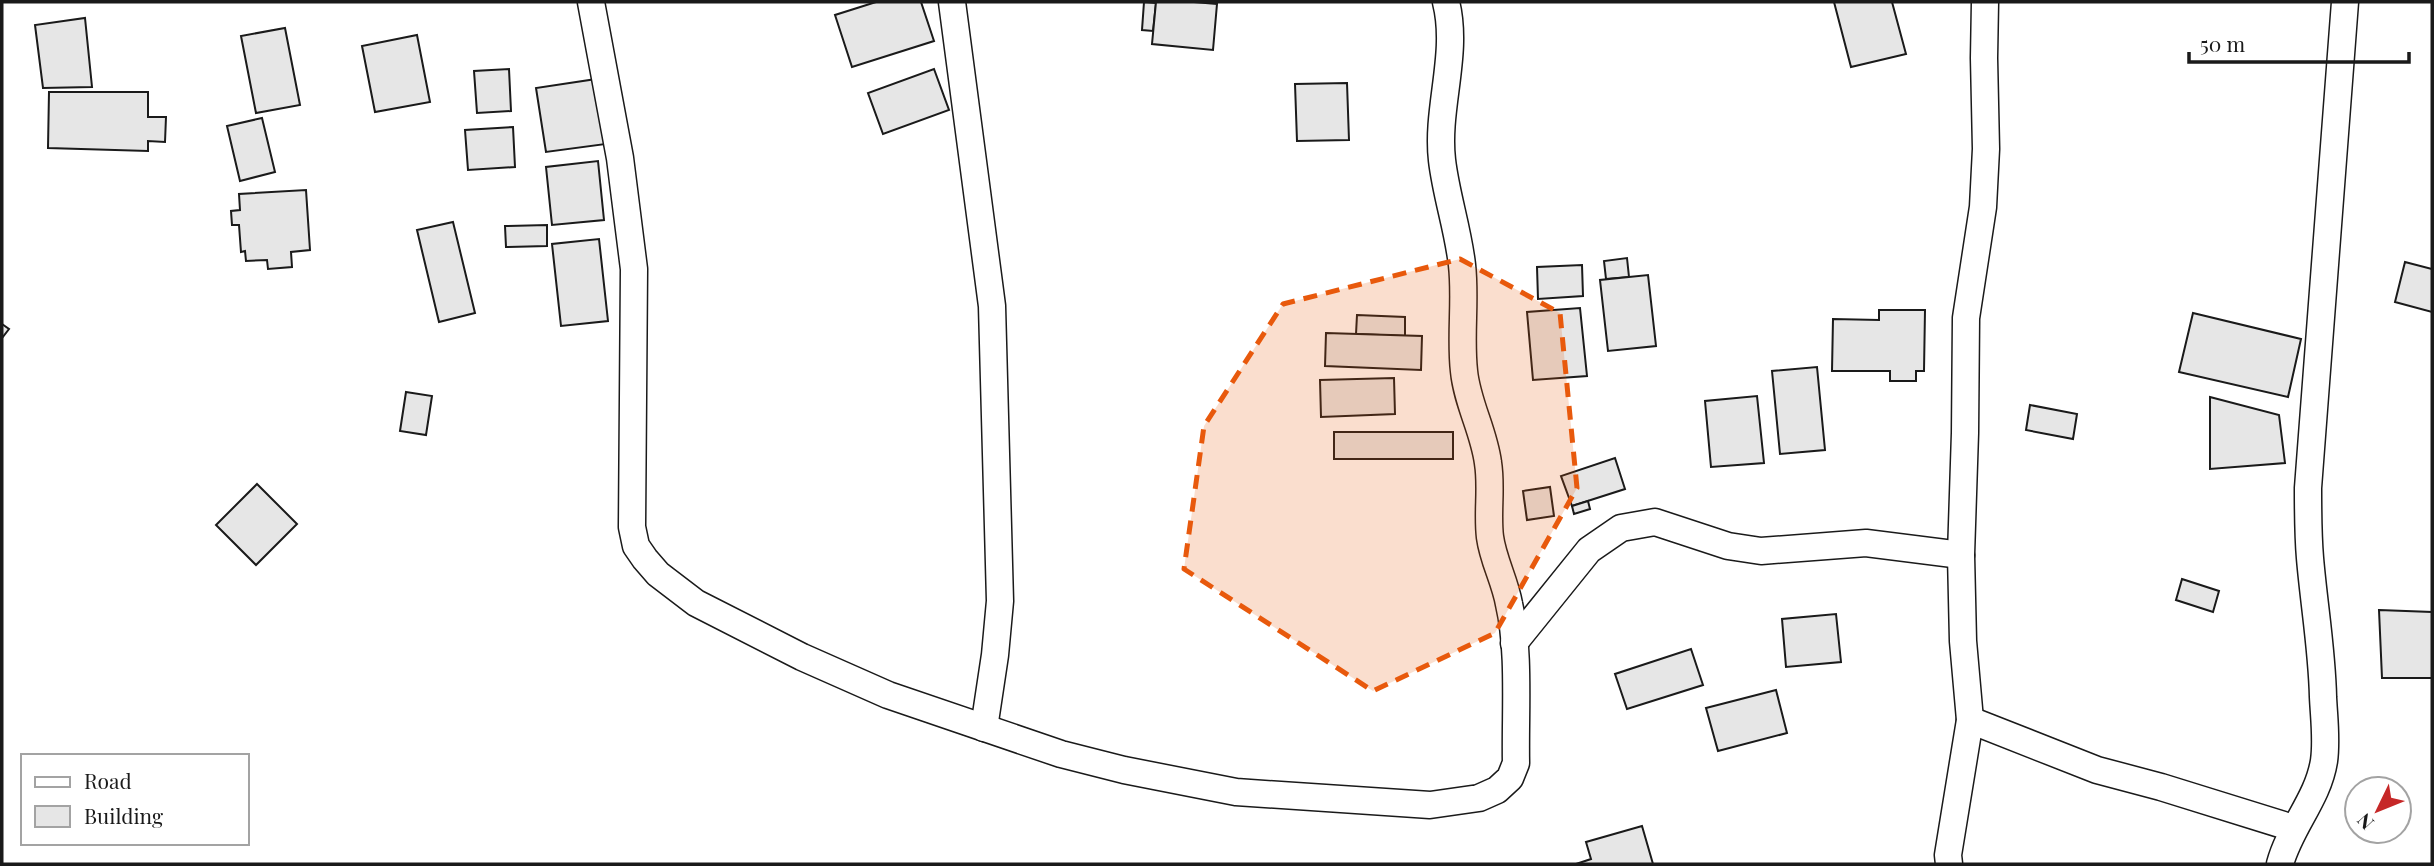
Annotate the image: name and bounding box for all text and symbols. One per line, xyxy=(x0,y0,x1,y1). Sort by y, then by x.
scale bar xyxy=(2189,21,2410,65)
text: 50 m xyxy=(2200,29,2246,57)
legend xyxy=(21,754,248,845)
text: Road xyxy=(84,766,132,794)
north arrow xyxy=(2343,775,2413,845)
text: Building xyxy=(84,801,163,829)
text: N xyxy=(2350,808,2379,836)

